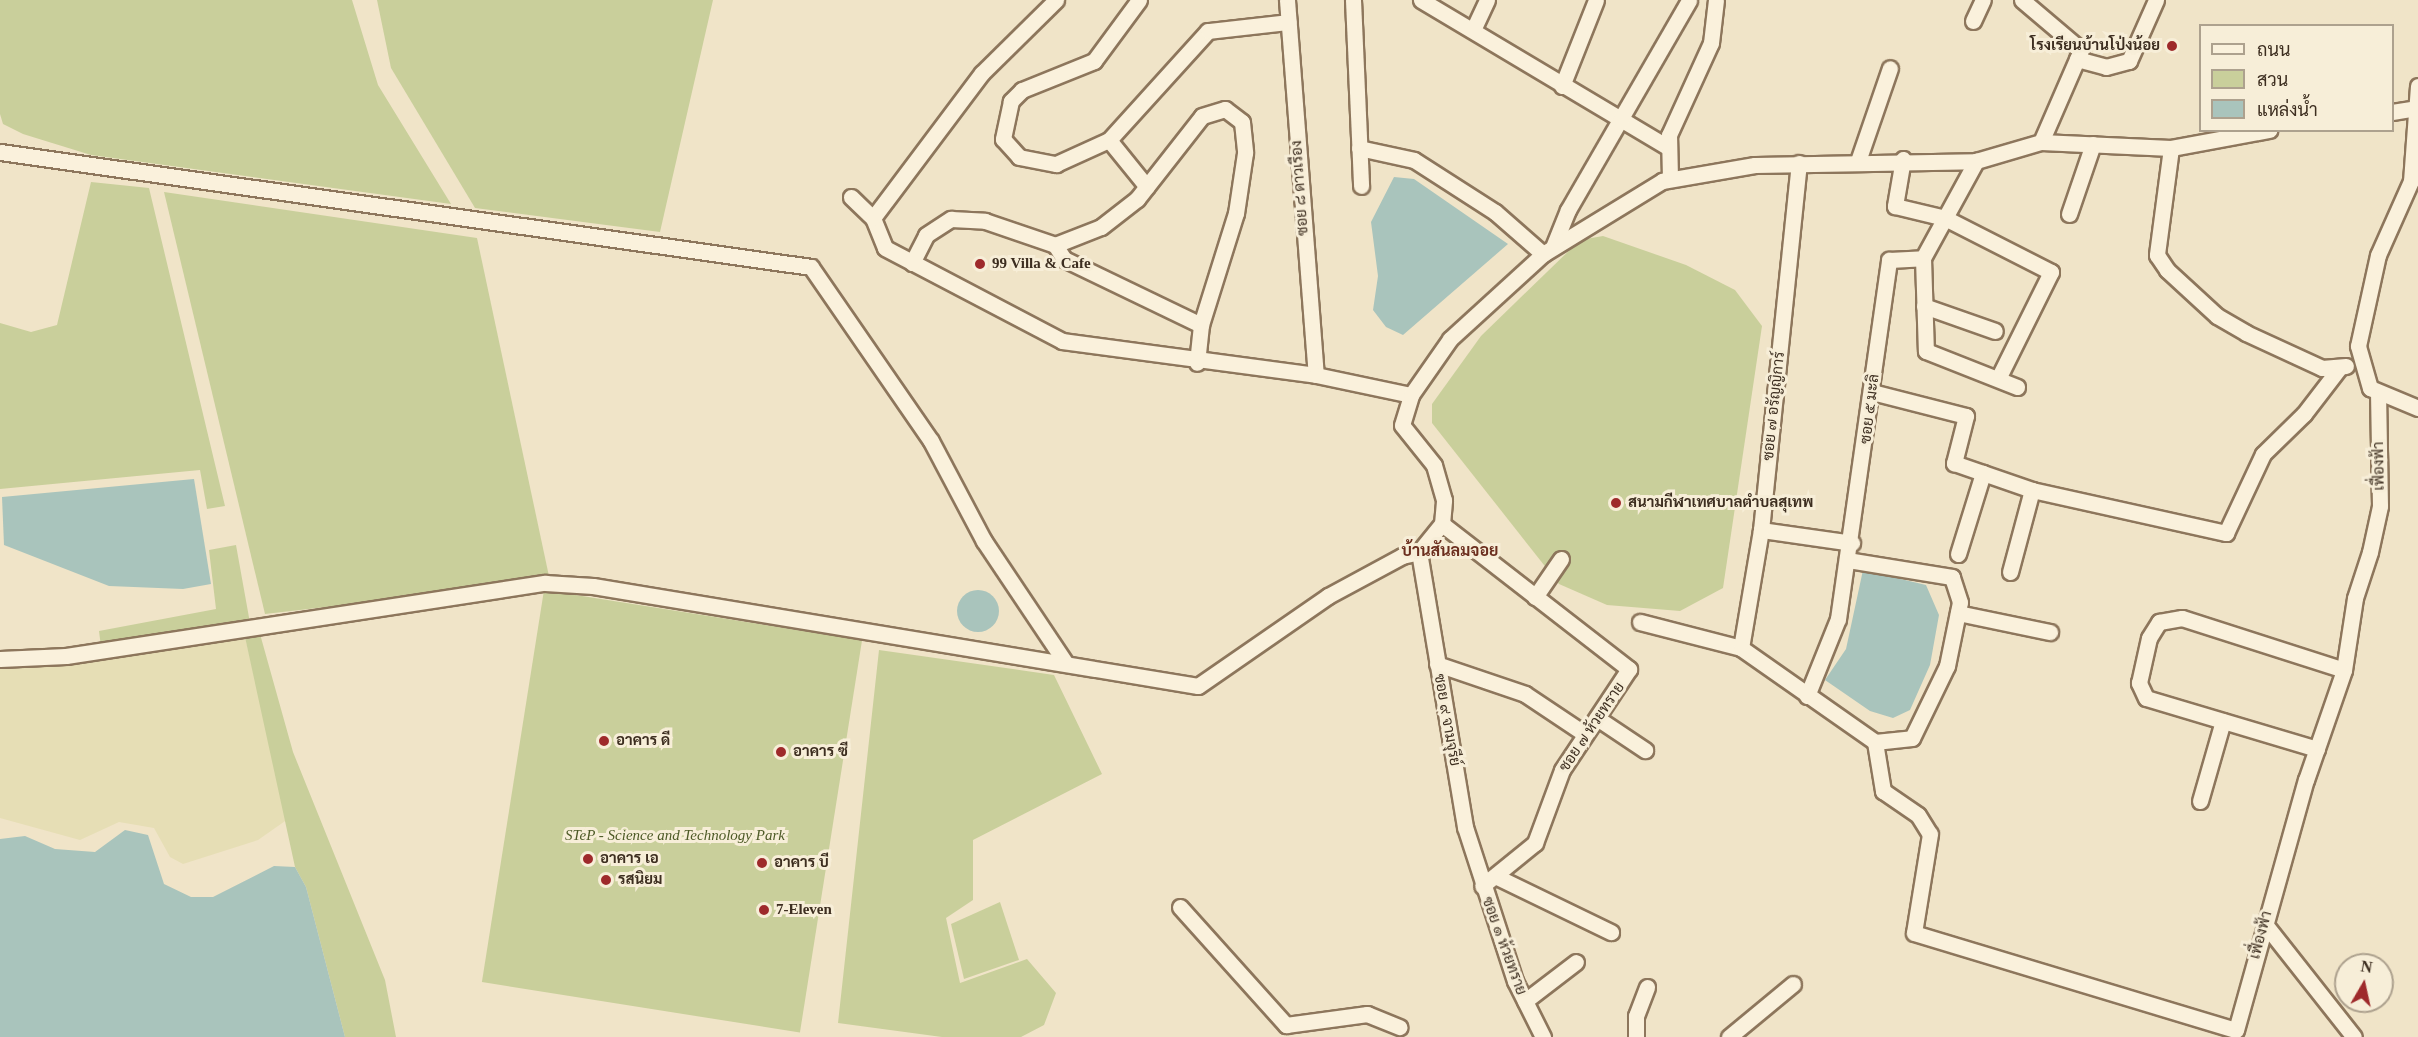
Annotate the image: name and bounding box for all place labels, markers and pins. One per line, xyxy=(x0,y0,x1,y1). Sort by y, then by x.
place label: โรงเรียนบ้านโป่งน้อย xyxy=(2030,37,2160,55)
marker: โรงเรียนบ้านโป่งน้อย xyxy=(2165,39,2179,53)
place label: 99 Villa & Cafe xyxy=(992,255,1091,273)
marker: 99 Villa & Cafe xyxy=(973,257,987,271)
place label: สนามกีฬาเทศบาลตำบลสุเทพ xyxy=(1628,494,1813,512)
marker: สนามกีฬาเทศบาลตำบลสุเทพ xyxy=(1609,496,1623,510)
place label: อาคาร ดี xyxy=(616,732,670,750)
marker: อาคาร ดี xyxy=(597,734,611,748)
place label: อาคาร ซี xyxy=(793,743,848,761)
marker: อาคาร ซี xyxy=(774,745,788,759)
place label: อาคาร เอ xyxy=(600,850,659,868)
marker: อาคาร เอ xyxy=(581,852,595,866)
place label: อาคาร บี xyxy=(774,854,829,872)
marker: อาคาร บี xyxy=(755,856,769,870)
place label: รสนิยม xyxy=(618,871,662,889)
marker: รสนิยม xyxy=(599,873,613,887)
place label: 7-Eleven xyxy=(776,901,832,919)
marker: 7-Eleven xyxy=(757,903,771,917)

